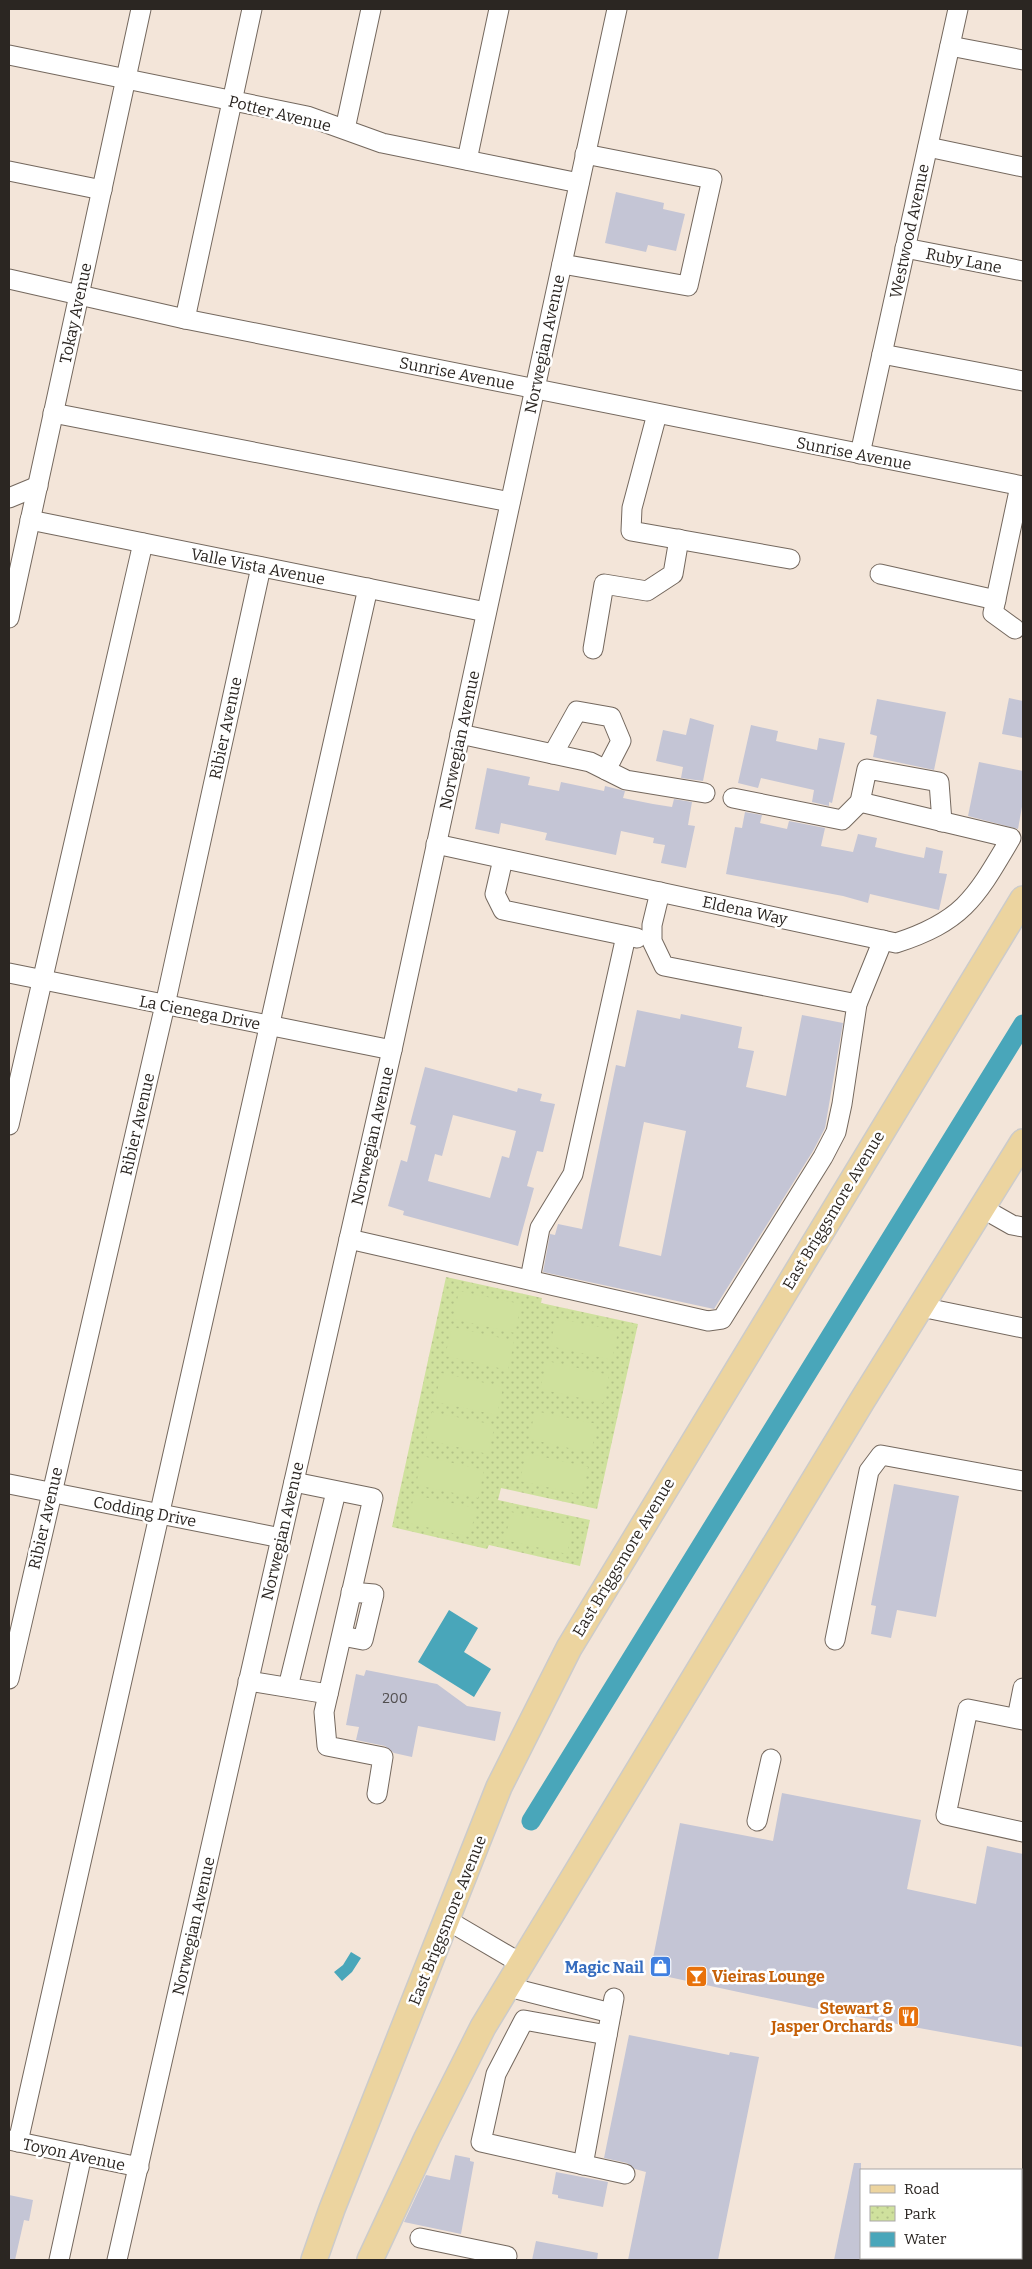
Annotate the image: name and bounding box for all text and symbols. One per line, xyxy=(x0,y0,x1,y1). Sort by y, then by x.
street label: Potter Avenue xyxy=(227,92,333,135)
street label: Westwood Avenue xyxy=(886,162,933,300)
street label: Ruby Lane xyxy=(924,244,1004,277)
street label: Tokay Avenue xyxy=(56,261,95,365)
street label: Norwegian Avenue xyxy=(520,273,569,415)
street label: Sunrise Avenue xyxy=(398,353,516,394)
street label: Sunrise Avenue xyxy=(795,433,913,474)
street label: Valle Vista Avenue xyxy=(189,544,327,589)
street label: Norwegian Avenue xyxy=(435,669,484,811)
street label: Ribier Avenue xyxy=(205,675,246,781)
street label: Eldena Way xyxy=(701,892,790,929)
street label: La Cienega Drive xyxy=(138,991,262,1034)
street label: Norwegian Avenue xyxy=(347,1065,398,1207)
street label: Ribier Avenue xyxy=(116,1071,158,1177)
street label: East Briggsmore Avenue xyxy=(779,1128,888,1293)
street label: Norwegian Avenue xyxy=(257,1460,308,1602)
street label: Ribier Avenue xyxy=(24,1465,66,1571)
street label: East Briggsmore Avenue xyxy=(569,1475,678,1640)
street label: Codding Drive xyxy=(92,1492,198,1531)
house number: 200 xyxy=(382,1690,408,1707)
street label: East Briggsmore Avenue xyxy=(405,1832,490,2008)
street label: Norwegian Avenue xyxy=(168,1855,219,1997)
shop icon: Magic Nail xyxy=(648,1955,672,1979)
place label: Magic Nail xyxy=(565,1958,644,1977)
bar icon: Vieiras Lounge xyxy=(684,1964,708,1988)
place label: Vieiras Lounge xyxy=(712,1967,825,1986)
place label: Stewart & Jasper Orchards xyxy=(770,1999,893,2036)
restaurant icon: Stewart & Jasper Orchards xyxy=(897,2005,921,2029)
street label: Toyon Avenue xyxy=(21,2134,127,2175)
legend xyxy=(860,2169,1022,2259)
text: Road xyxy=(904,2180,939,2198)
text: Park xyxy=(904,2205,936,2223)
text: Water xyxy=(904,2230,947,2248)

